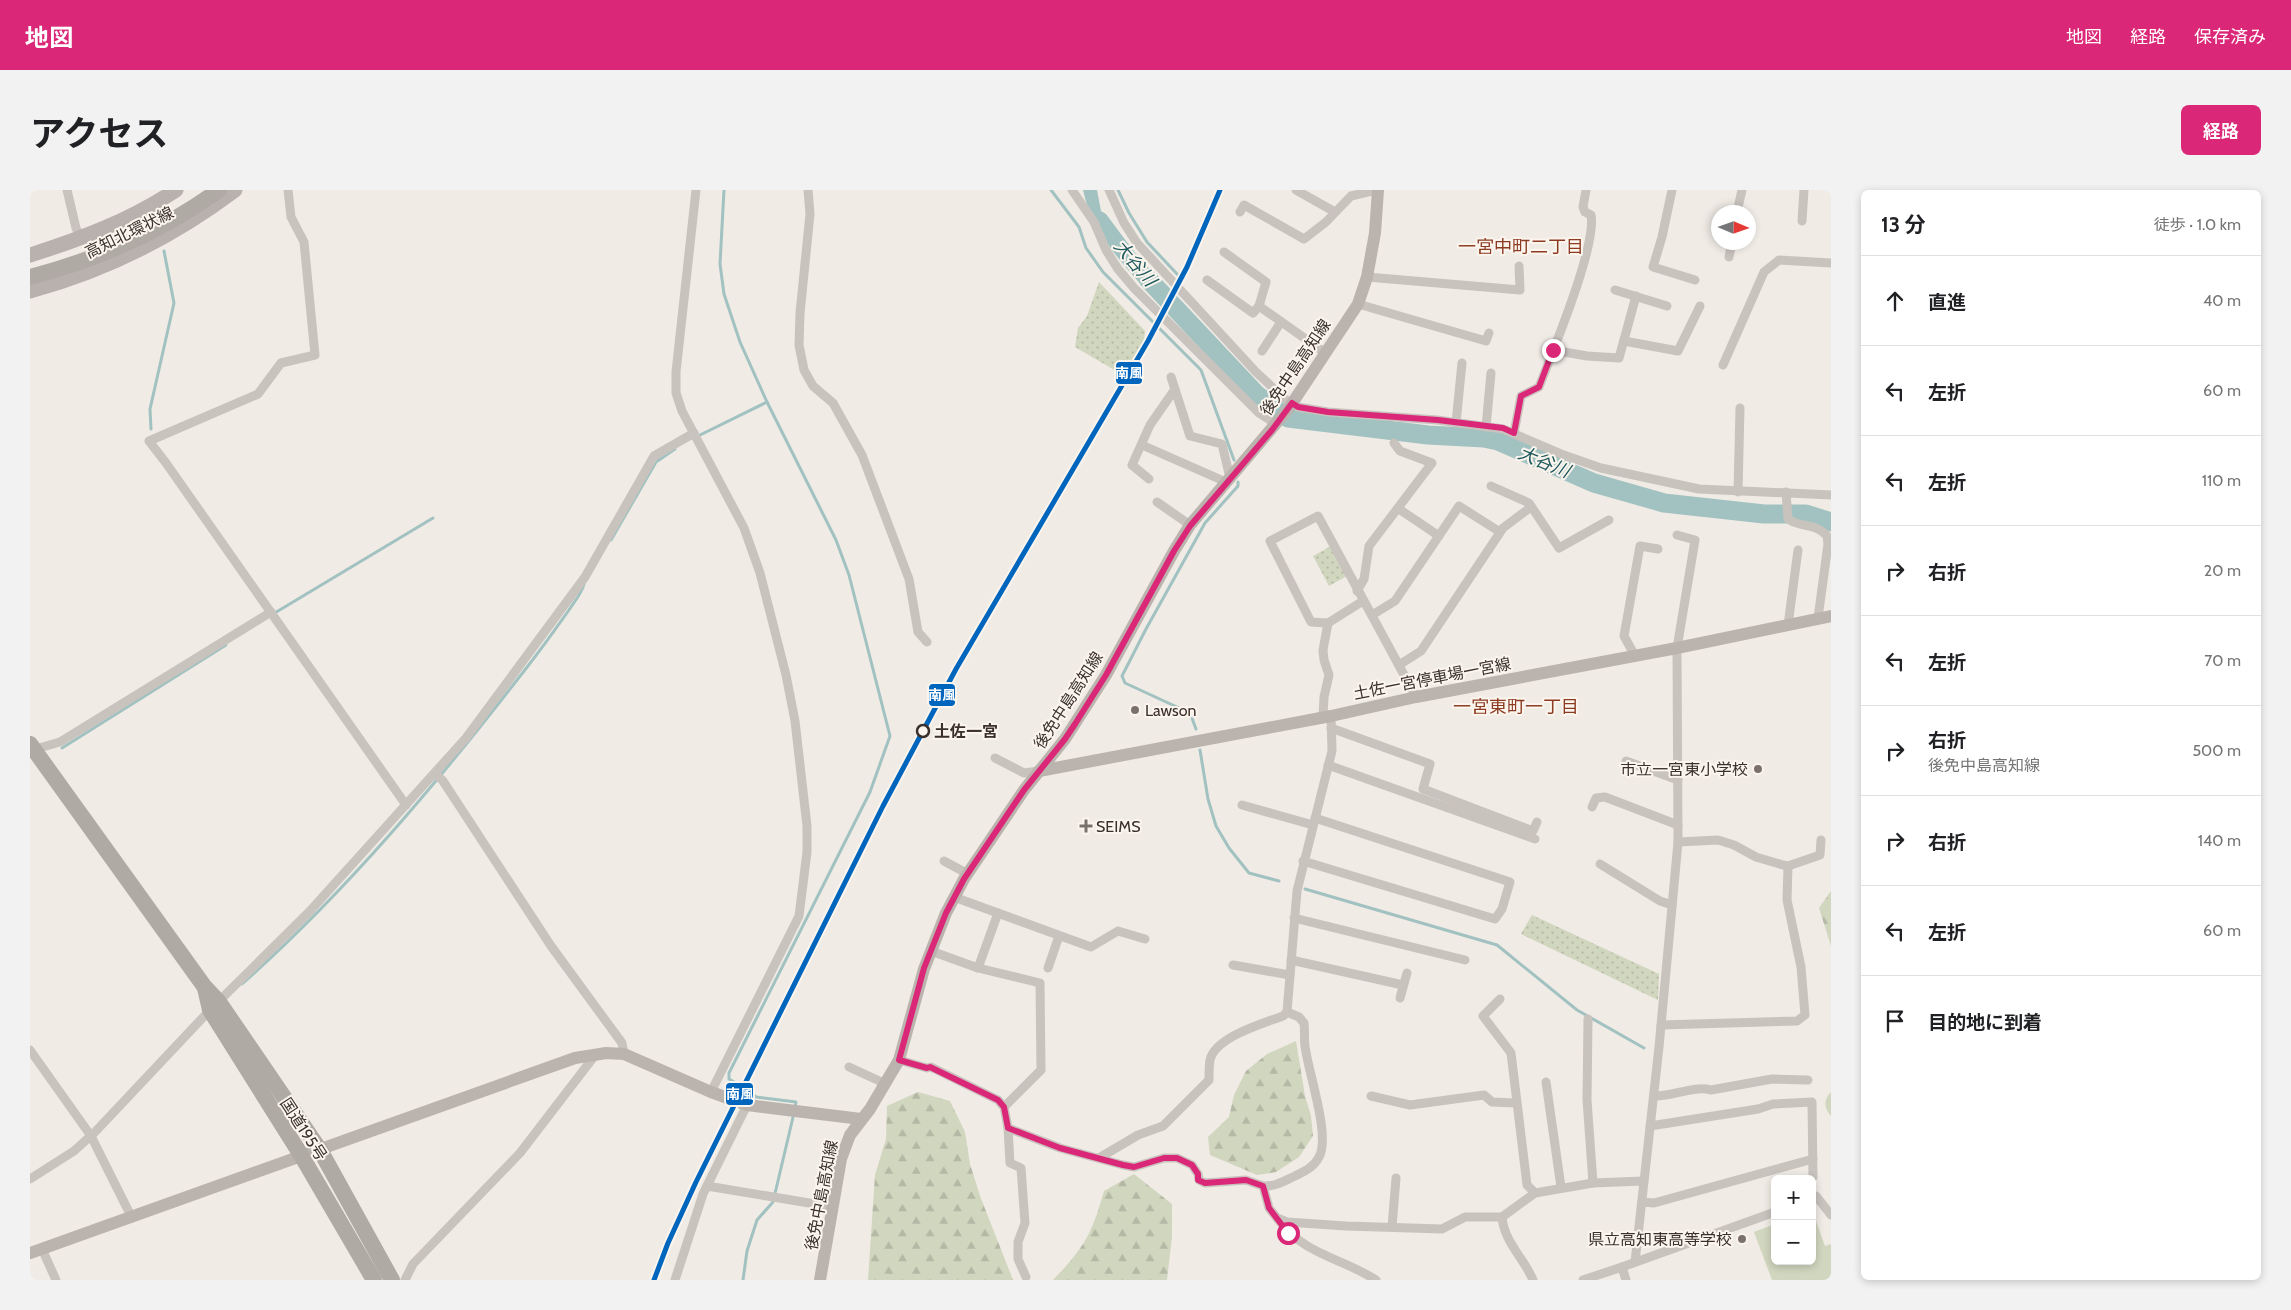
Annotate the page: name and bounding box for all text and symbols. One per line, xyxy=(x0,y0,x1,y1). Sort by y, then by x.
text: 地図 xyxy=(25,23,73,52)
text: 地図 xyxy=(2066,26,2102,48)
text: 経路 xyxy=(2130,26,2166,48)
text: 保存済み xyxy=(2194,26,2266,48)
button: 経路 xyxy=(2181,105,2261,155)
text: アクセス xyxy=(30,112,168,155)
street label: 高知北環状線 xyxy=(82,203,177,262)
north arrow xyxy=(1711,205,1756,250)
text: 13 分 xyxy=(1881,212,1926,237)
text: 徒歩 · 1.0 km xyxy=(2154,215,2241,234)
water label: 大谷川 xyxy=(1109,235,1162,292)
district label: 一宮中町二丁目 xyxy=(1458,236,1584,258)
icon: ahead xyxy=(1881,287,1909,315)
text: 直進 xyxy=(1928,291,1966,314)
text: 40 m xyxy=(2203,291,2241,310)
street label: 後免中島高知線 xyxy=(1256,316,1335,419)
route end xyxy=(1542,339,1565,362)
line badge: 南風 xyxy=(1115,361,1143,385)
text: 南風 xyxy=(1115,364,1143,382)
icon: left xyxy=(1881,377,1909,405)
text: 左折 xyxy=(1928,381,1966,404)
text: 60 m xyxy=(2203,381,2241,400)
water label: 大谷川 xyxy=(1515,442,1575,483)
icon: left xyxy=(1881,467,1909,495)
text: 左折 xyxy=(1928,471,1966,494)
text: 110 m xyxy=(2202,471,2241,490)
icon: right xyxy=(1881,557,1909,585)
text: 右折 xyxy=(1928,561,1966,584)
text: 20 m xyxy=(2204,561,2241,580)
icon: left xyxy=(1881,647,1909,675)
street label: 後免中島高知線 xyxy=(1030,648,1107,752)
text: 左折 xyxy=(1928,651,1966,674)
text: 70 m xyxy=(2204,651,2241,670)
street label: 土佐一宮停車場一宮線 xyxy=(1352,654,1512,703)
line badge: 南風 xyxy=(928,683,956,707)
text: 南風 xyxy=(928,686,956,704)
district label: 一宮東町一丁目 xyxy=(1453,696,1579,718)
place label: Lawson xyxy=(1145,701,1197,720)
marker: Lawson xyxy=(1129,704,1141,716)
place label: 土佐一宮 xyxy=(934,722,998,741)
marker: 土佐一宮 xyxy=(916,724,930,738)
text: 右折 xyxy=(1928,729,1966,752)
icon: right xyxy=(1881,737,1909,765)
text: 500 m xyxy=(2192,741,2241,760)
text: 後免中島高知線 xyxy=(1928,756,2040,775)
place label: 市立一宮東小学校 xyxy=(1620,760,1748,779)
marker: 市立一宮東小学校 xyxy=(1752,763,1764,775)
place label: SEIMS xyxy=(1096,817,1141,836)
marker: SEIMS xyxy=(1080,820,1092,832)
icon: right xyxy=(1881,827,1909,855)
text: 右折 xyxy=(1928,831,1966,854)
text: 140 m xyxy=(2198,831,2241,850)
icon: left xyxy=(1881,917,1909,945)
text: 左折 xyxy=(1928,921,1966,944)
text: 60 m xyxy=(2203,921,2241,940)
icon: arrive xyxy=(1881,1007,1909,1035)
text: 目的地に到着 xyxy=(1928,1011,2042,1034)
line badge: 南風 xyxy=(725,1082,754,1106)
text: 南風 xyxy=(726,1085,754,1103)
street label: 国道195号 xyxy=(276,1094,331,1164)
street label: 後免中島高知線 xyxy=(801,1138,842,1252)
map controls xyxy=(1771,1175,1816,1265)
button: + xyxy=(1771,1175,1816,1220)
button: − xyxy=(1771,1220,1816,1265)
route start xyxy=(1277,1222,1300,1245)
place label: 県立高知東高等学校 xyxy=(1588,1230,1732,1249)
marker: 県立高知東高等学校 xyxy=(1736,1233,1748,1245)

